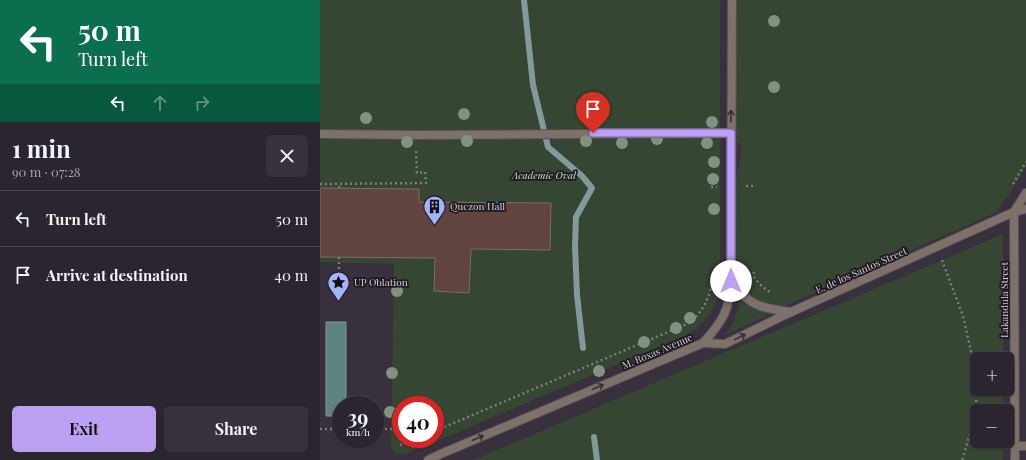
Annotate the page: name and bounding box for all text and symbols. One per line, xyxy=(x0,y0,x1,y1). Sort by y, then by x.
text: 50 m xyxy=(78,11,141,48)
icon: left xyxy=(12,16,64,68)
text: Turn left xyxy=(78,47,148,71)
icon: left xyxy=(107,92,129,114)
icon: ahead xyxy=(149,92,171,114)
icon: right xyxy=(191,92,213,114)
pin xyxy=(576,92,610,133)
icon: arrive xyxy=(582,98,604,120)
one-way arrow xyxy=(727,110,735,123)
text: 1 min xyxy=(12,132,71,164)
button: close xyxy=(266,135,308,177)
text: 90 m · 07:28 xyxy=(12,163,81,180)
park label: Academic Oval xyxy=(511,168,577,182)
building icon: Quezon Hall xyxy=(422,193,448,226)
place label: Quezon Hall xyxy=(450,199,505,213)
icon: left xyxy=(12,208,34,230)
text: Turn left xyxy=(46,209,107,229)
text: 50 m xyxy=(276,209,308,229)
street label: E. de los Santos Street xyxy=(813,243,909,296)
position arrow xyxy=(710,260,752,302)
street label: Lakandula Street xyxy=(997,262,1011,338)
icon: arrive xyxy=(12,264,34,286)
text: Arrive at destination xyxy=(46,265,188,285)
text: 40 m xyxy=(275,265,308,285)
place icon: UP Oblation xyxy=(326,269,352,302)
place label: UP Oblation xyxy=(354,275,408,289)
street label: M. Roxas Avenue xyxy=(620,330,694,372)
one-way arrow xyxy=(734,333,746,340)
map controls xyxy=(970,352,1014,448)
button: + xyxy=(970,352,1014,396)
one-way arrow xyxy=(592,383,604,390)
speed limit sign: 40 xyxy=(392,396,444,448)
text: 39 xyxy=(348,403,368,430)
button: − xyxy=(970,404,1014,448)
button: Exit xyxy=(12,406,156,452)
button: Share xyxy=(164,406,308,452)
text: km/h xyxy=(346,425,370,439)
one-way arrow xyxy=(472,433,484,441)

